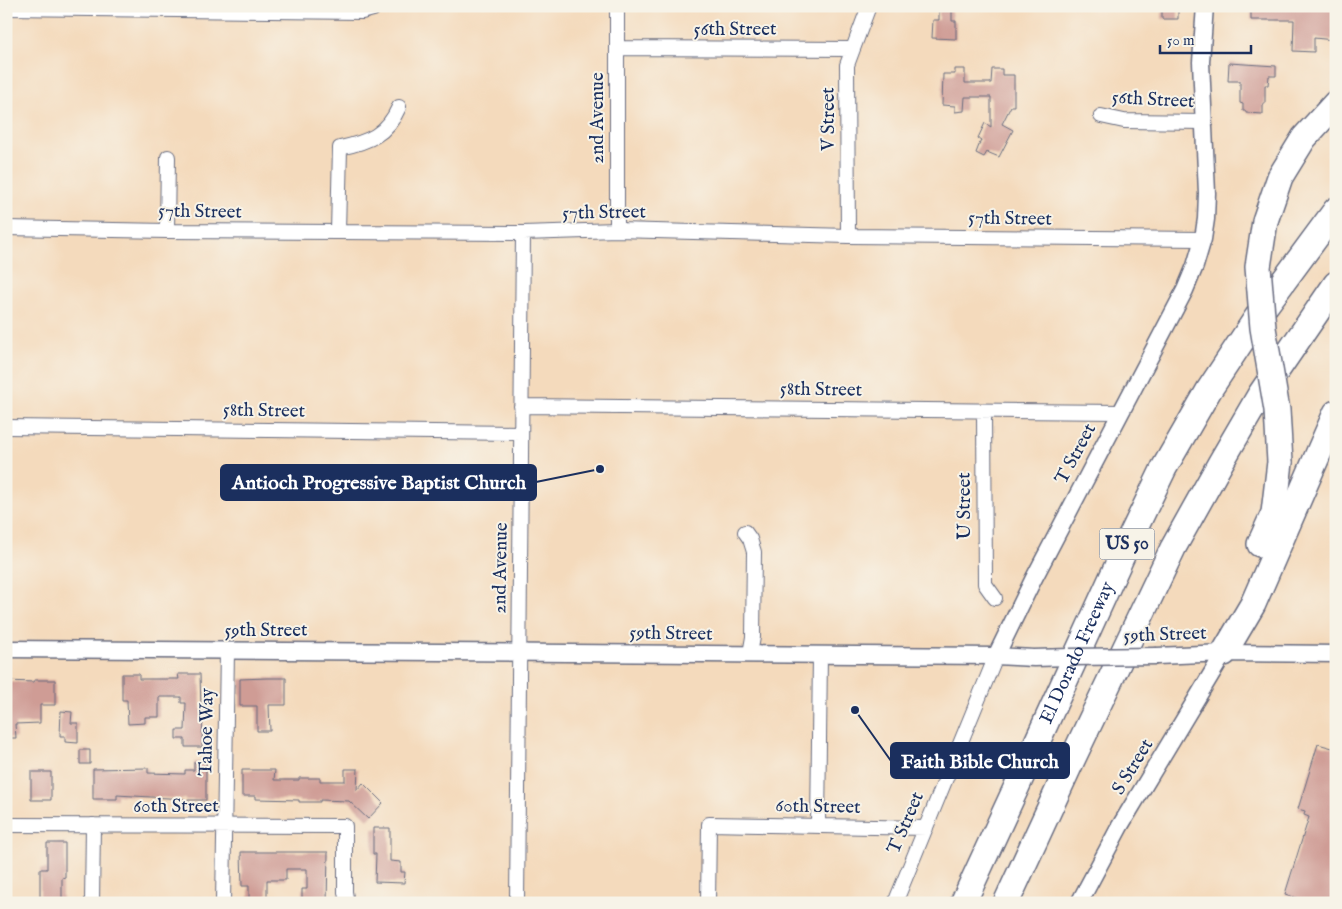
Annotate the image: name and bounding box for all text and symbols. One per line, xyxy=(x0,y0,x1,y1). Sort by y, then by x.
street label: 56th Street xyxy=(694,18,777,42)
scale bar xyxy=(1160,22,1251,54)
text: 50 m xyxy=(1167,31,1195,50)
street label: 2nd Avenue xyxy=(586,72,610,164)
street label: 56th Street xyxy=(1111,86,1195,114)
street label: V Street xyxy=(817,87,841,152)
street label: 57th Street xyxy=(158,199,243,225)
street label: 57th Street xyxy=(562,200,647,226)
street label: 57th Street xyxy=(968,206,1053,232)
street label: 58th Street xyxy=(780,377,863,403)
street label: 58th Street xyxy=(223,398,306,424)
street label: T Street xyxy=(1050,419,1102,488)
callout: Antioch Progressive Baptist Church xyxy=(221,465,536,500)
text: Antioch Progressive Baptist Church xyxy=(231,471,526,496)
street label: U Street xyxy=(953,472,977,540)
street label: 2nd Avenue xyxy=(488,522,514,614)
road number: US 50 xyxy=(1100,528,1154,560)
street label: El Dorado Freeway xyxy=(1035,577,1121,728)
street label: 59th Street xyxy=(224,619,308,643)
street label: 59th Street xyxy=(629,621,713,647)
street label: 59th Street xyxy=(1123,622,1207,648)
street label: Tahoe Way xyxy=(194,687,220,776)
street label: S Street xyxy=(1107,734,1159,799)
callout: Faith Bible Church xyxy=(891,743,1069,778)
text: Faith Bible Church xyxy=(901,750,1059,775)
street label: T Street xyxy=(882,788,930,858)
street label: 60th Street xyxy=(775,794,861,820)
street label: 60th Street xyxy=(133,795,219,819)

